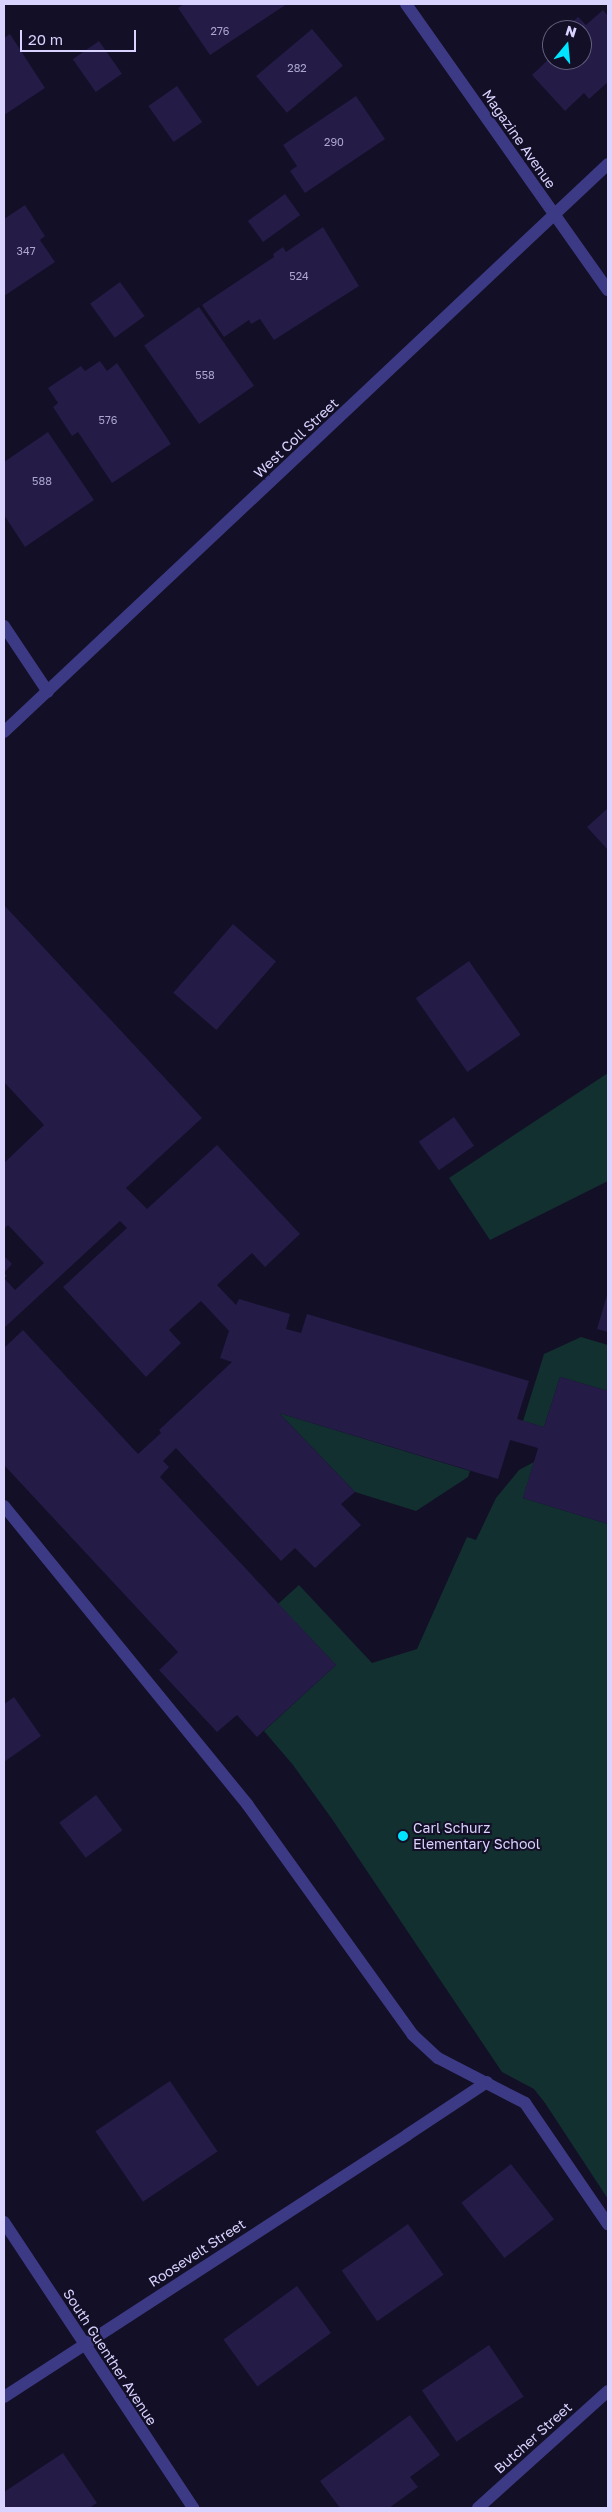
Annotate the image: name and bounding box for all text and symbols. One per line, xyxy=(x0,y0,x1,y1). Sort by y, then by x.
scale bar xyxy=(22,20,139,52)
north arrow xyxy=(542,20,592,70)
text: N xyxy=(564,21,579,41)
house number: 276 xyxy=(211,24,229,38)
text: 20 m xyxy=(28,30,63,48)
house number: 282 xyxy=(287,61,307,75)
street label: Magazine Avenue xyxy=(479,86,559,192)
house number: 290 xyxy=(324,135,344,149)
house number: 347 xyxy=(17,244,35,258)
house number: 524 xyxy=(289,269,309,283)
house number: 558 xyxy=(195,368,215,382)
street label: West Coll Street xyxy=(250,395,342,481)
house number: 576 xyxy=(99,413,117,427)
house number: 588 xyxy=(32,474,52,488)
place label: Carl Schurz Elementary School xyxy=(413,1820,540,1852)
marker: Carl Schurz Elementary School xyxy=(397,1830,409,1842)
street label: Roosevelt Street xyxy=(146,2215,248,2291)
street label: South Guenther Avenue xyxy=(60,2286,160,2428)
street label: Butcher Street xyxy=(491,2399,575,2477)

